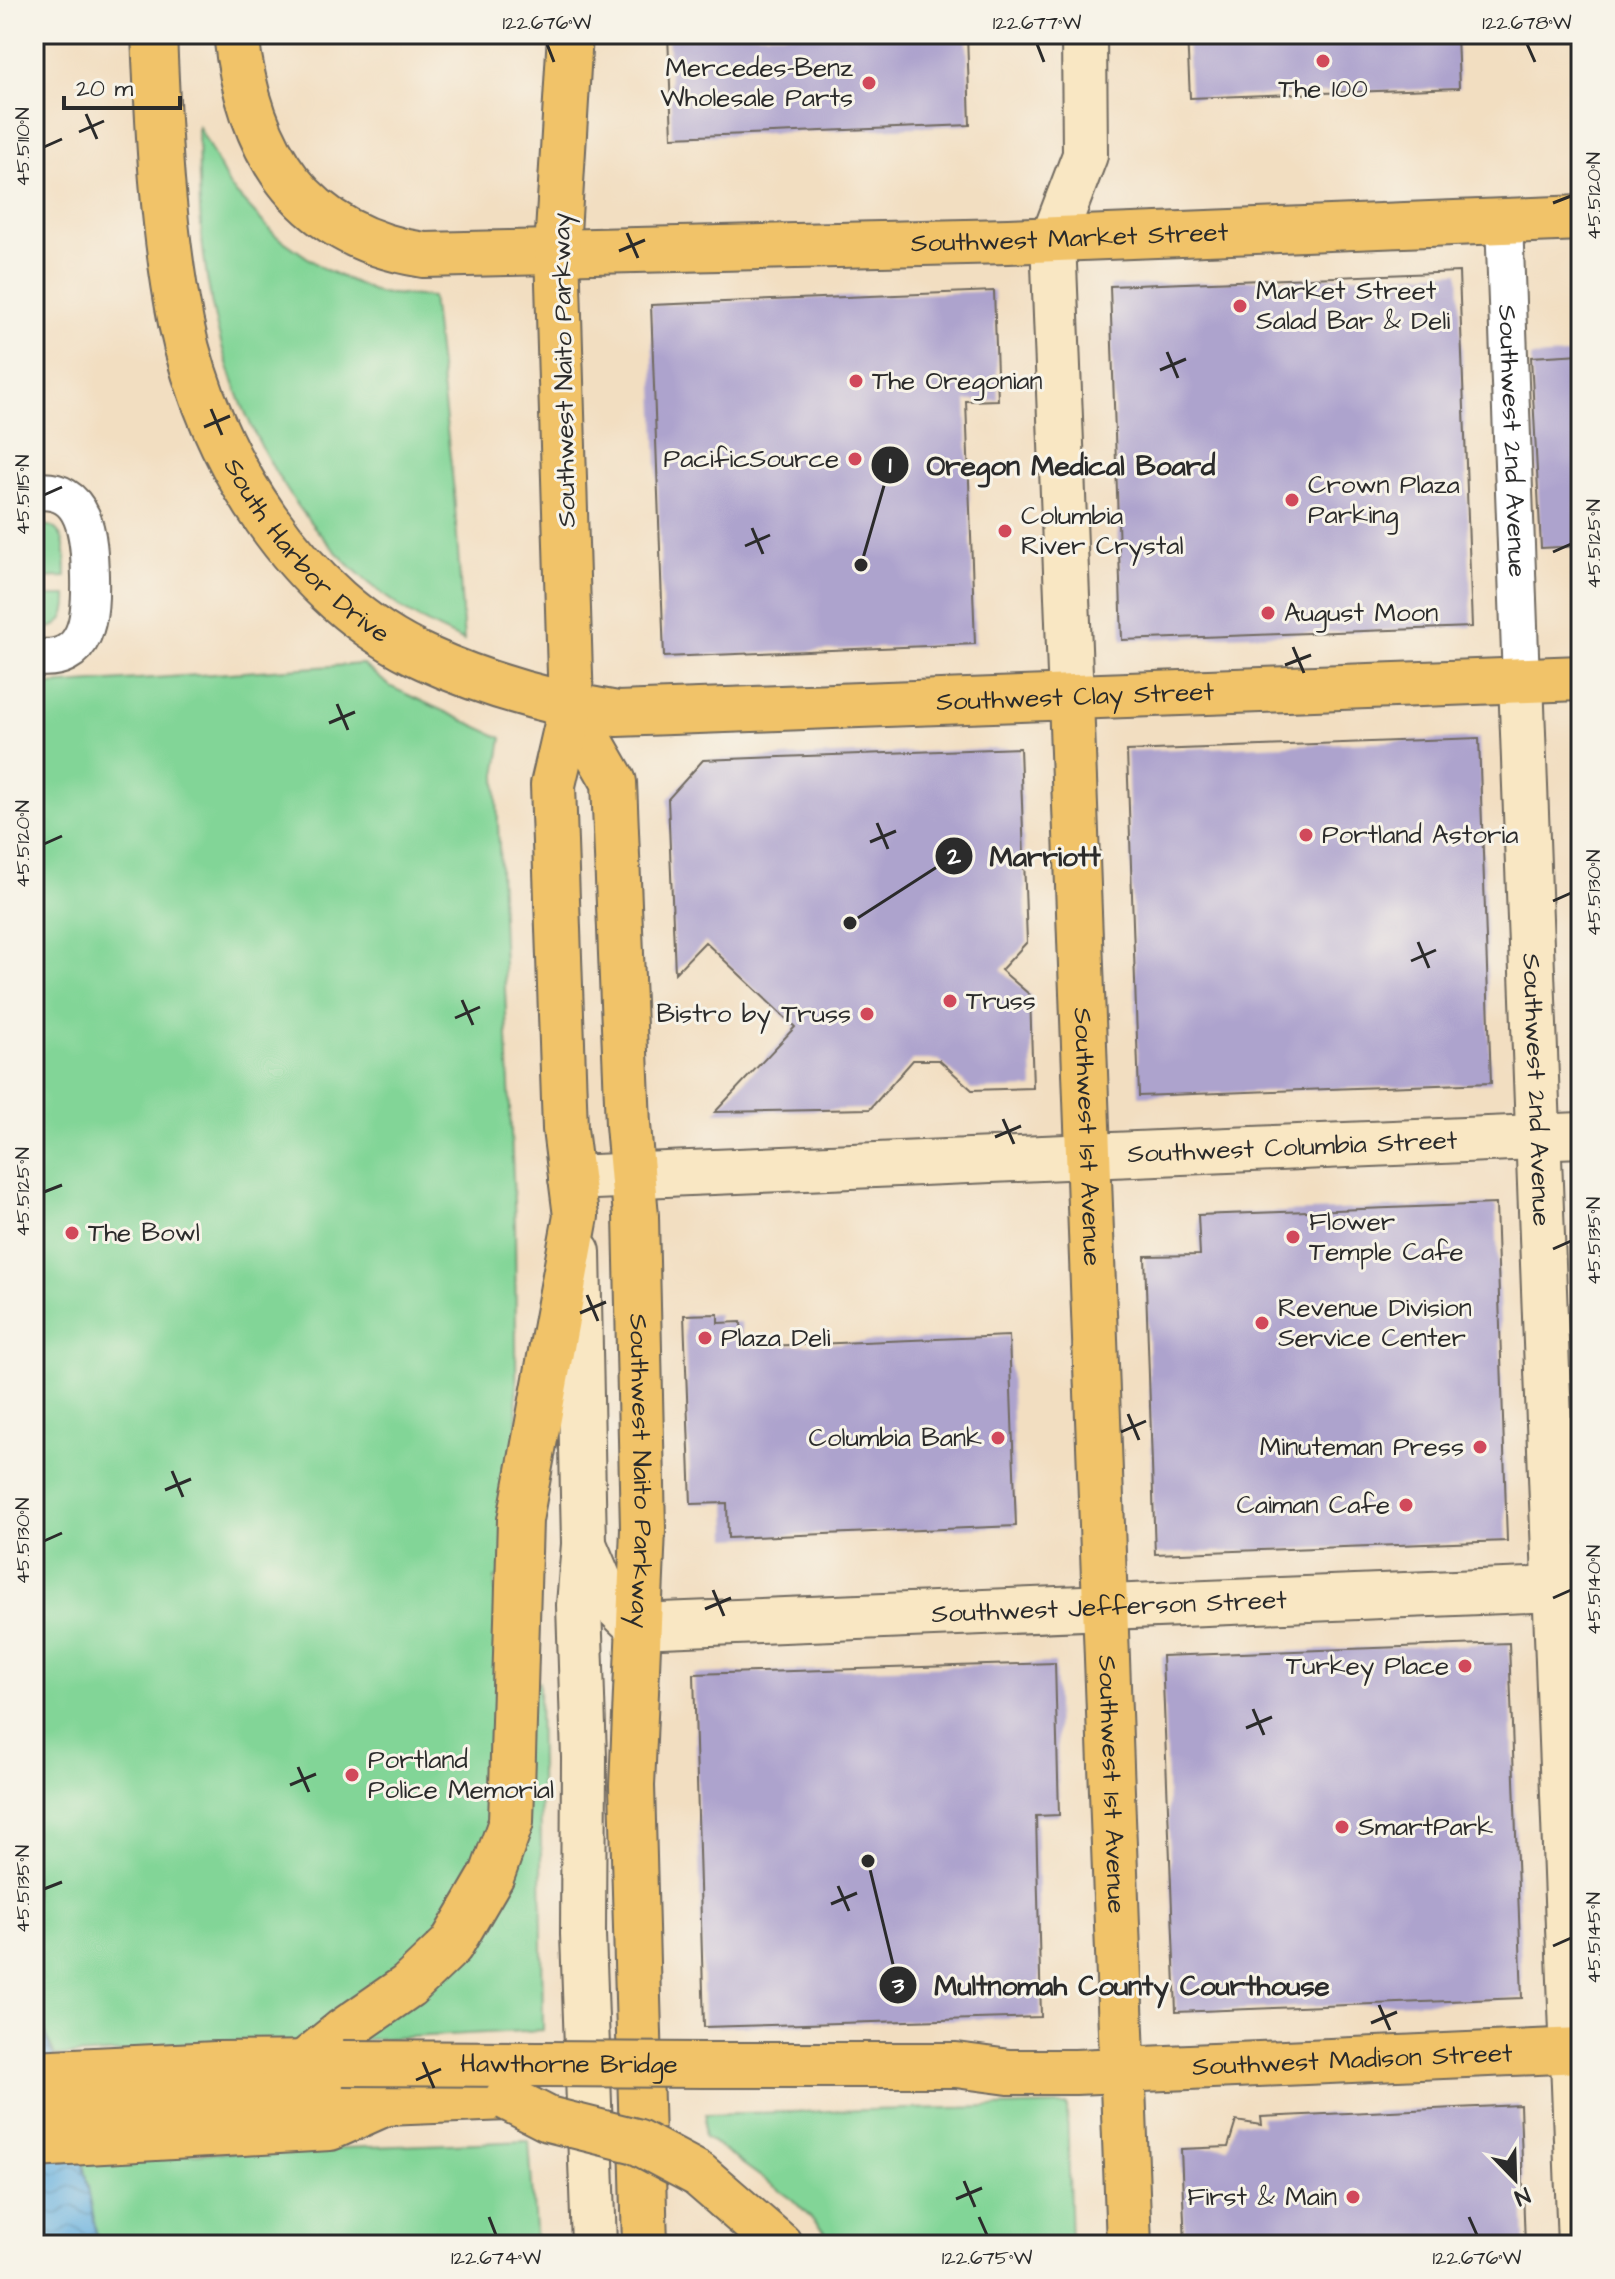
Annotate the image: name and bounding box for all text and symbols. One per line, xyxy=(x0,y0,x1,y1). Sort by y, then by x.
text: 122.676°W xyxy=(503,9,592,37)
text: 122.677°W xyxy=(993,9,1081,37)
text: 122.678°W xyxy=(1482,9,1572,37)
place label: Mercedes-Benz Wholesale Parts xyxy=(660,50,853,116)
marker: The 100 xyxy=(1314,52,1332,70)
scale bar xyxy=(64,60,180,110)
place label: The 100 xyxy=(1278,71,1368,107)
text: 20 m xyxy=(76,72,133,106)
marker: Mercedes-Benz Wholesale Parts xyxy=(860,74,878,92)
text: 45.5110°N xyxy=(9,107,37,187)
text: 45.5120°N xyxy=(1580,152,1608,240)
street label: Southwest Naito Parkway xyxy=(543,212,587,528)
street label: Southwest Market Street xyxy=(910,214,1229,261)
place label: Market Street Salad Bar & Deli xyxy=(1256,273,1450,339)
marker: Market Street Salad Bar & Deli xyxy=(1231,297,1249,315)
street label: Southwest 2nd Avenue xyxy=(1489,304,1535,578)
place label: The Oregonian xyxy=(872,363,1043,401)
marker: The Oregonian xyxy=(847,372,865,390)
callout: Oregon Medical Board xyxy=(870,439,1231,491)
place label: PacificSource xyxy=(664,441,839,477)
text: Oregon Medical Board xyxy=(927,447,1216,488)
text: 1 xyxy=(888,449,892,483)
marker: PacificSource xyxy=(846,450,864,468)
street label: South Harbor Drive xyxy=(215,452,396,652)
text: 45.5115°N xyxy=(9,455,37,535)
place label: Crown Plaza Parking xyxy=(1308,467,1460,535)
marker: Crown Plaza Parking xyxy=(1283,491,1301,509)
place label: Columbia River Crystal xyxy=(1021,498,1184,566)
text: 45.5125°N xyxy=(1580,499,1608,589)
marker: Columbia River Crystal xyxy=(996,522,1014,540)
place label: August Moon xyxy=(1284,595,1438,633)
marker: August Moon xyxy=(1259,604,1277,622)
street label: Southwest Clay Street xyxy=(936,674,1215,720)
text: 45.5120°N xyxy=(9,800,37,888)
place label: Portland Astoria xyxy=(1322,817,1518,853)
marker: Portland Astoria xyxy=(1297,826,1315,844)
callout: Marriott xyxy=(934,830,1117,882)
text: Marriott xyxy=(990,838,1101,877)
text: 2 xyxy=(946,840,961,874)
text: 45.5130°N xyxy=(1580,849,1608,937)
street label: Southwest 2nd Avenue xyxy=(1513,953,1560,1227)
place label: Truss xyxy=(966,983,1036,1019)
marker: Truss xyxy=(941,992,959,1010)
place label: Bistro by Truss xyxy=(657,996,851,1034)
marker: Bistro by Truss xyxy=(858,1005,876,1023)
street label: Southwest 1st Avenue xyxy=(1065,1007,1110,1267)
street label: Southwest Columbia Street xyxy=(1127,1122,1459,1172)
text: 45.5125°N xyxy=(9,1147,37,1237)
text: 45.5135°N xyxy=(1580,1197,1608,1285)
place label: Flower Temple Cafe xyxy=(1309,1204,1464,1270)
place label: The Bowl xyxy=(88,1215,200,1251)
marker: The Bowl xyxy=(63,1224,81,1242)
marker: Flower Temple Cafe xyxy=(1284,1228,1302,1246)
place label: Revenue Division Service Center xyxy=(1278,1290,1472,1356)
street label: Southwest Naito Parkway xyxy=(619,1313,661,1629)
marker: Revenue Division Service Center xyxy=(1253,1314,1271,1332)
place label: Plaza Deli xyxy=(721,1320,830,1356)
marker: Plaza Deli xyxy=(696,1329,714,1347)
place label: Columbia Bank xyxy=(809,1420,982,1456)
marker: Columbia Bank xyxy=(989,1429,1007,1447)
place label: Minuteman Press xyxy=(1260,1429,1464,1465)
marker: Minuteman Press xyxy=(1471,1438,1489,1456)
place label: Caiman Cafe xyxy=(1236,1487,1390,1523)
marker: Caiman Cafe xyxy=(1397,1496,1415,1514)
text: 45.5130°N xyxy=(9,1497,37,1585)
text: 45.5140°N xyxy=(1580,1545,1608,1635)
street label: Southwest Jefferson Street xyxy=(931,1582,1288,1632)
place label: Turkey Place xyxy=(1286,1648,1449,1686)
street label: Southwest 1st Avenue xyxy=(1089,1654,1135,1914)
marker: Turkey Place xyxy=(1456,1657,1474,1675)
place label: Portland Police Memorial xyxy=(368,1742,554,1808)
marker: Portland Police Memorial xyxy=(343,1766,361,1784)
place label: SmartPark xyxy=(1358,1809,1493,1845)
marker: SmartPark xyxy=(1333,1818,1351,1836)
text: 45.5135°N xyxy=(9,1845,37,1933)
text: 45.5145°N xyxy=(1580,1892,1608,1984)
callout: Multnomah County Courthouse xyxy=(878,1959,1346,2011)
text: Multnomah County Courthouse xyxy=(934,1967,1330,2009)
text: 3 xyxy=(891,1969,905,2003)
street label: Southwest Madison Street xyxy=(1191,2035,1514,2085)
street label: Hawthorne Bridge xyxy=(460,2046,678,2085)
north arrow xyxy=(1475,2139,1555,2219)
place label: First & Main xyxy=(1187,2179,1337,2215)
text: N xyxy=(1510,2179,1535,2213)
marker: First & Main xyxy=(1344,2188,1362,2206)
text: 122.674°W xyxy=(451,2244,541,2272)
text: 122.675°W xyxy=(942,2244,1032,2272)
text: 122.676°W xyxy=(1433,2244,1522,2272)

